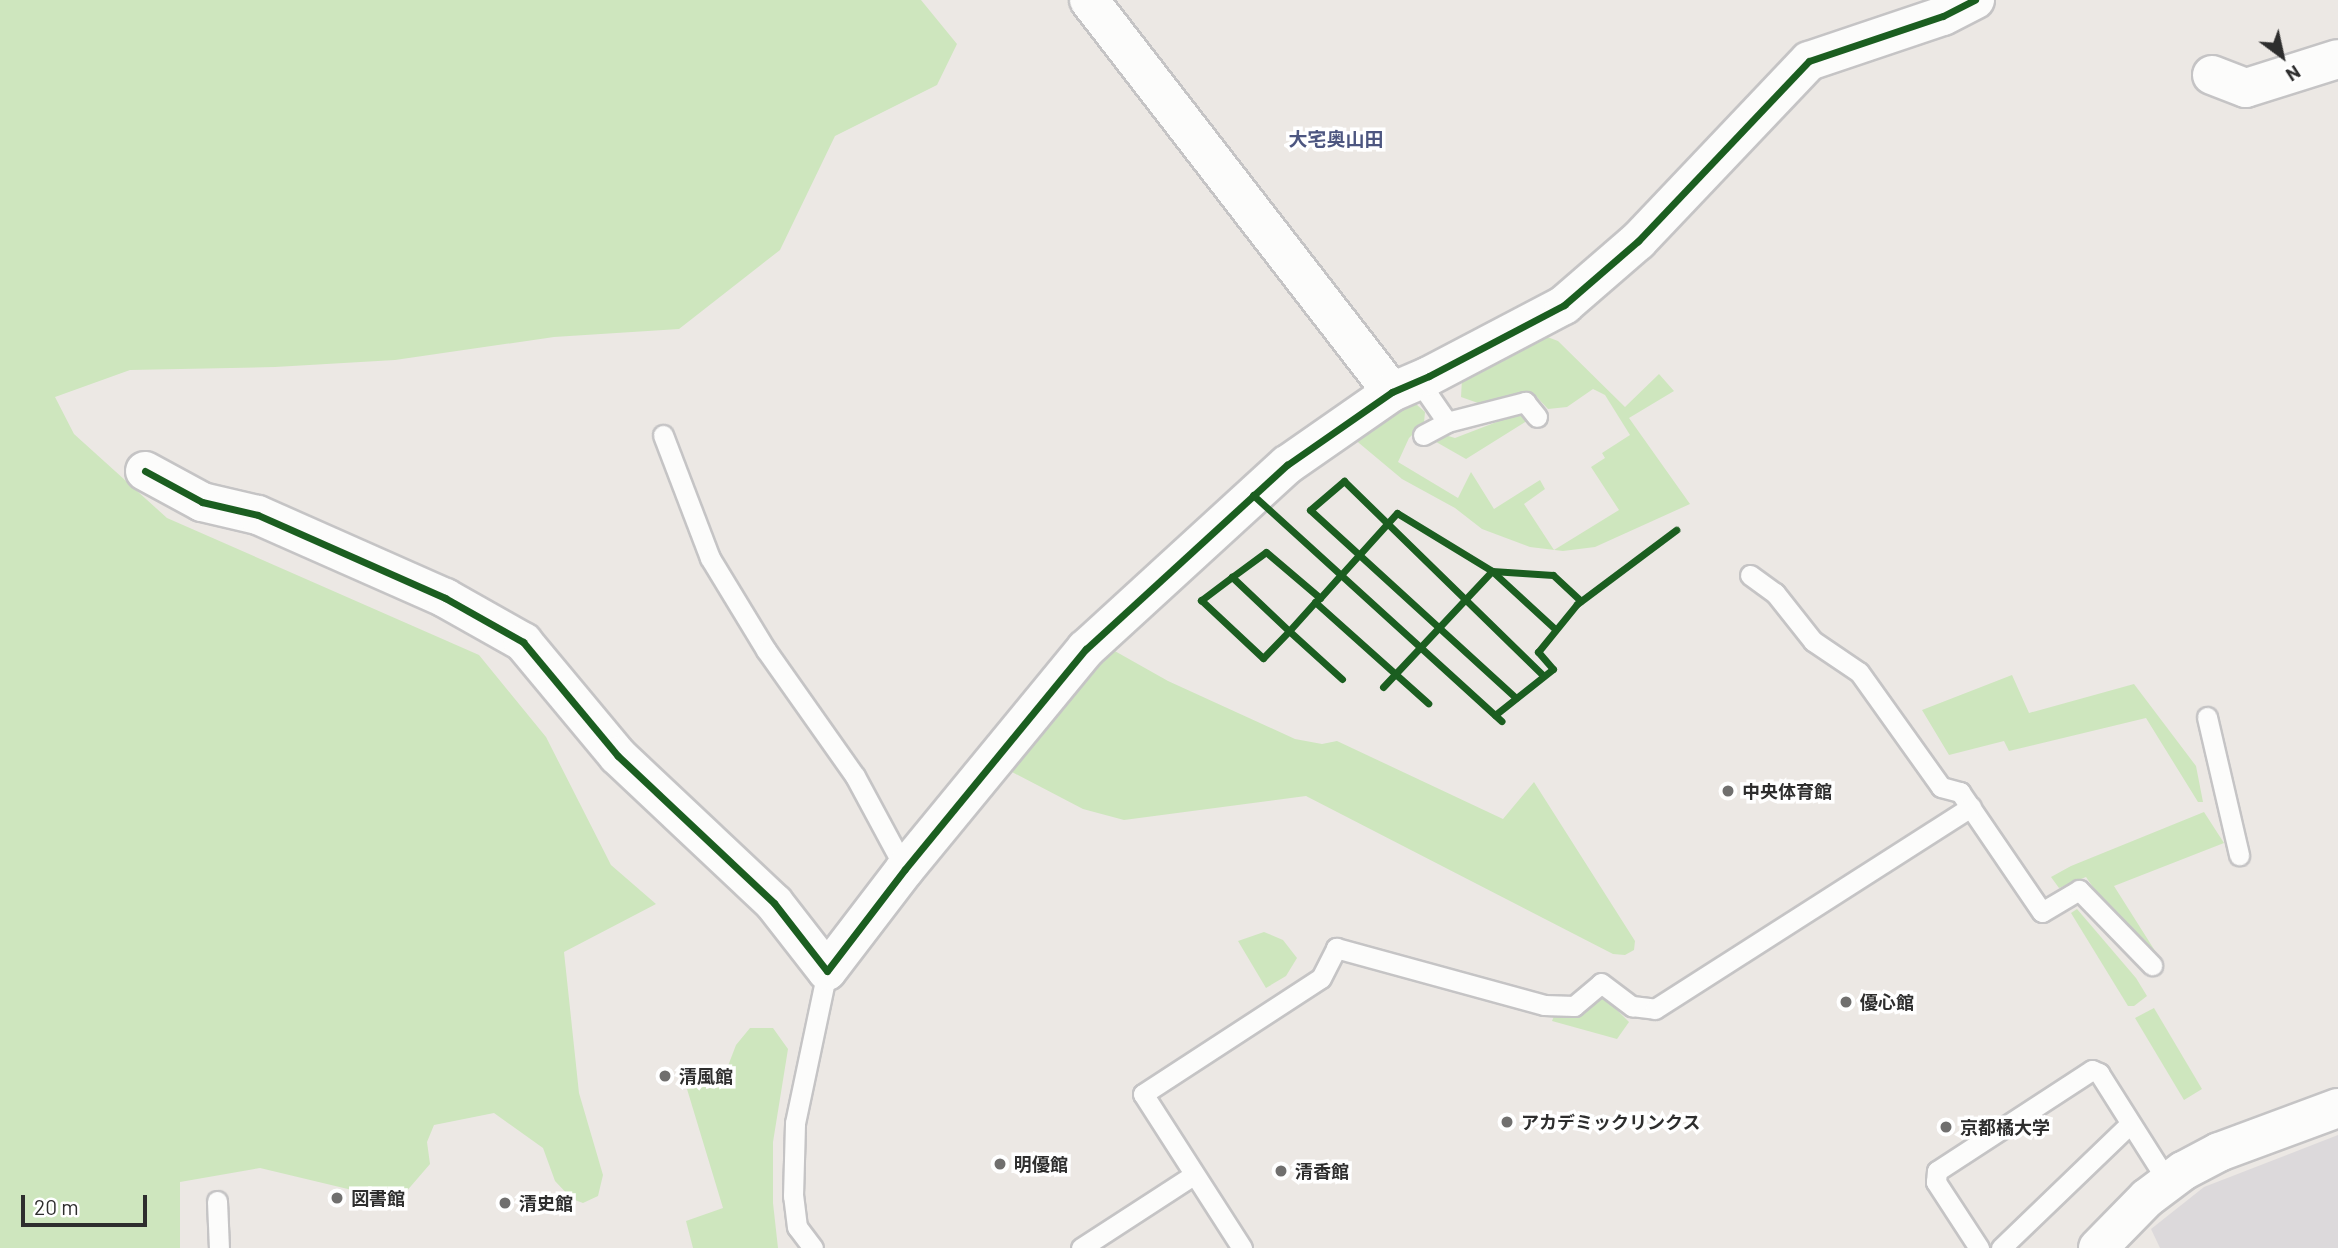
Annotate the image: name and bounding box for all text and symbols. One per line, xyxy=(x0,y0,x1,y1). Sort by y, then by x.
north arrow xyxy=(2247,21,2317,91)
text: N xyxy=(2282,61,2305,87)
district label: 大宅奥山田 xyxy=(1289,128,1383,150)
place label: 中央体育館 xyxy=(1742,780,1832,802)
marker: 中央体育館 xyxy=(1720,783,1736,799)
place label: 優心館 xyxy=(1860,991,1914,1013)
marker: 優心館 xyxy=(1838,994,1854,1010)
place label: 清風館 xyxy=(679,1065,733,1087)
marker: 清風館 xyxy=(657,1068,673,1084)
place label: アカデミックリンクス xyxy=(1521,1111,1701,1133)
marker: アカデミックリンクス xyxy=(1499,1114,1515,1130)
place label: 京都橘大学 xyxy=(1960,1116,2050,1138)
marker: 京都橘大学 xyxy=(1938,1119,1954,1135)
place label: 明優館 xyxy=(1014,1153,1068,1175)
marker: 明優館 xyxy=(992,1156,1008,1172)
place label: 清香館 xyxy=(1295,1160,1349,1182)
marker: 清香館 xyxy=(1273,1163,1289,1179)
scale bar xyxy=(24,1182,150,1226)
place label: 図書館 xyxy=(351,1187,405,1209)
marker: 図書館 xyxy=(329,1190,345,1206)
place label: 清史館 xyxy=(519,1192,573,1214)
text: 20 m xyxy=(34,1194,79,1219)
marker: 清史館 xyxy=(497,1195,513,1211)

